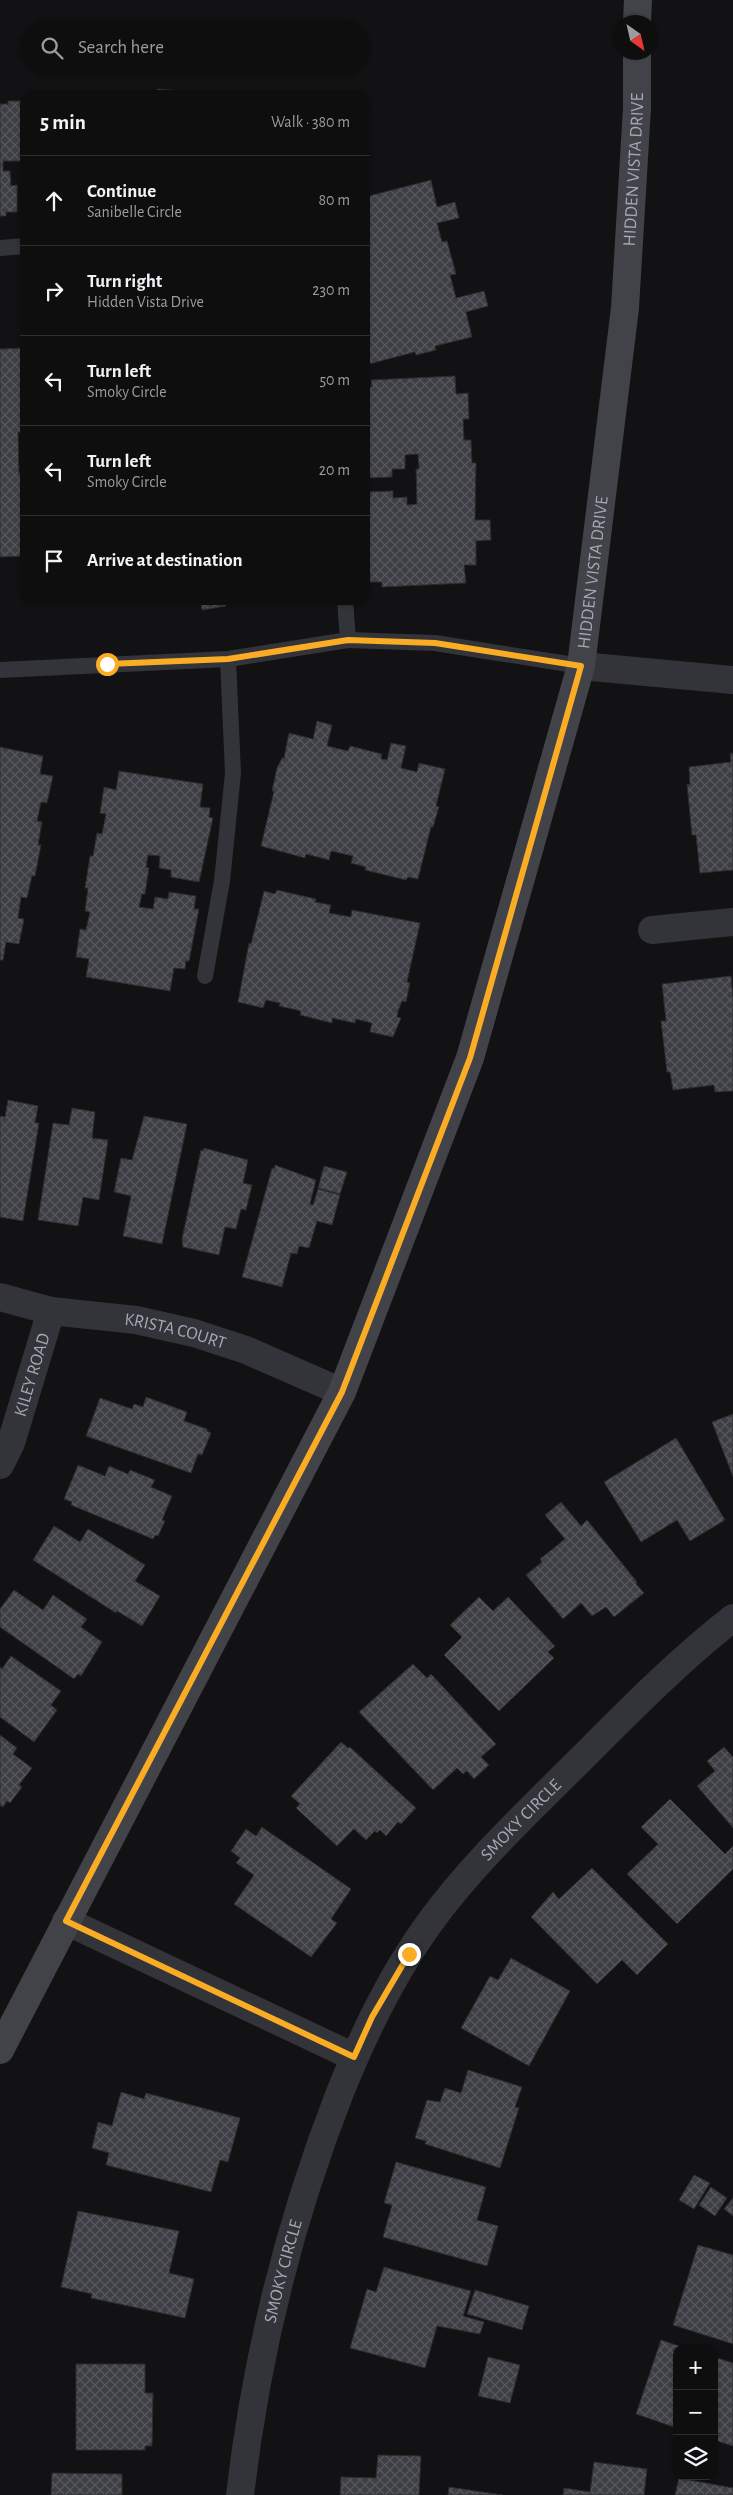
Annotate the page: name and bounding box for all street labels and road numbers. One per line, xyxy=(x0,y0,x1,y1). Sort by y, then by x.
street label: HIDDEN VISTA DRIVE xyxy=(621,92,647,247)
street label: HIDDEN VISTA DRIVE xyxy=(575,495,612,650)
street label: KRISTA COURT xyxy=(123,1311,228,1353)
street label: KILEY ROAD xyxy=(12,1331,54,1419)
street label: SMOKY CIRCLE xyxy=(478,1776,565,1864)
street label: SMOKY CIRCLE xyxy=(262,2217,306,2325)

